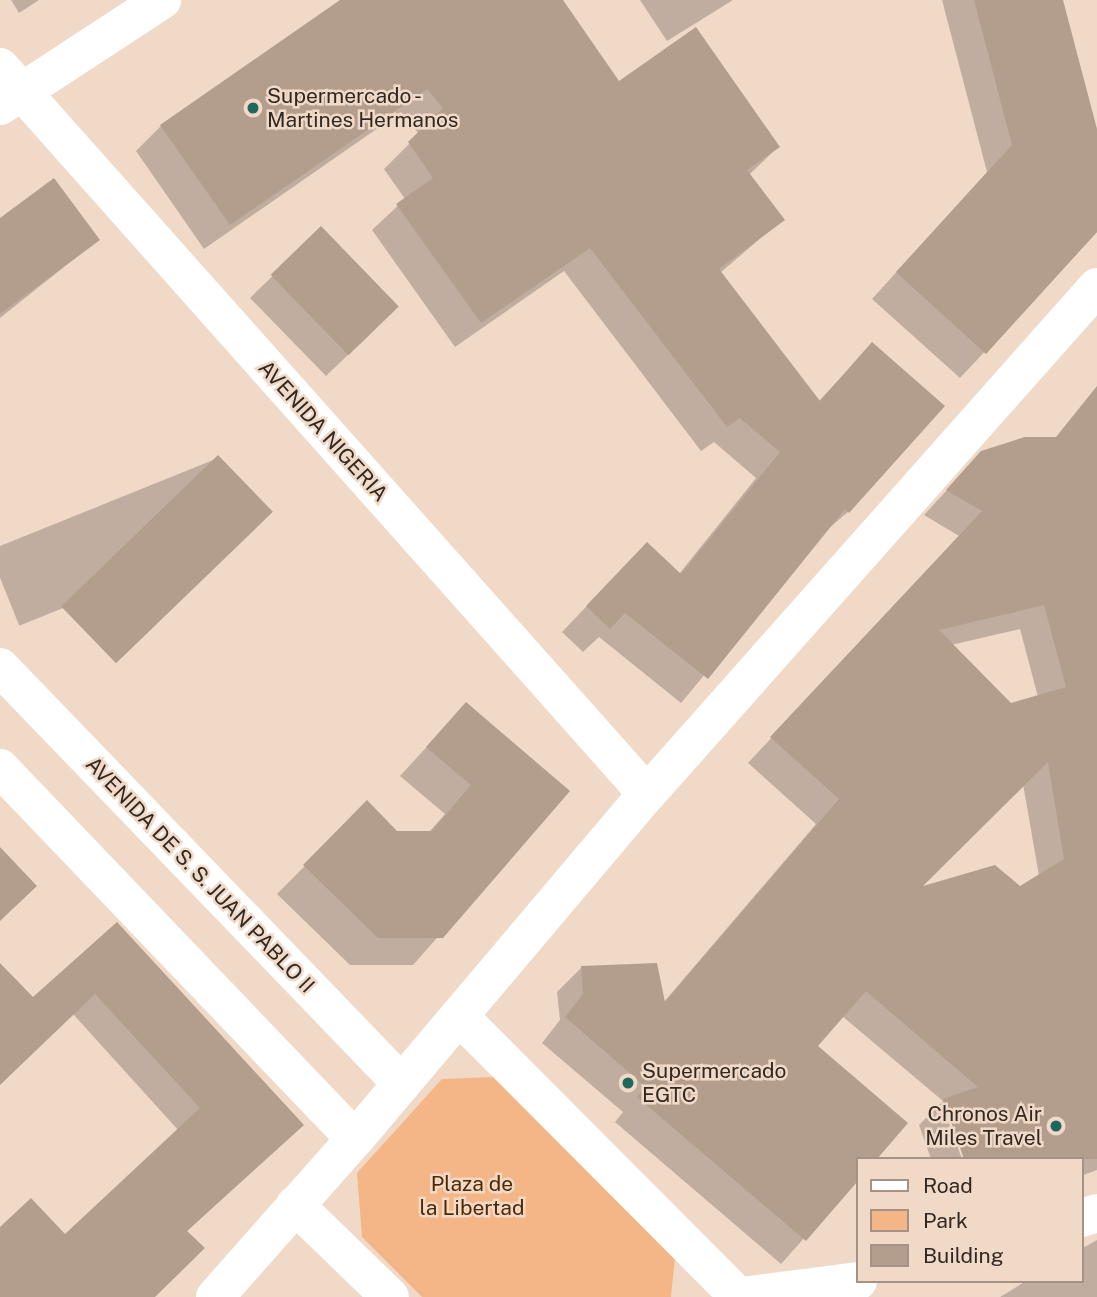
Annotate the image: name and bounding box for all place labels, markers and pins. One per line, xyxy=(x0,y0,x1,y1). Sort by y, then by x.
place label: Supermercado - Martines Hermanos xyxy=(267,83,459,133)
marker: Supermercado - Martines Hermanos xyxy=(245,100,261,116)
place label: Supermercado EGTC xyxy=(642,1058,786,1108)
marker: Supermercado EGTC xyxy=(620,1075,636,1091)
place label: Chronos Air Miles Travel xyxy=(925,1101,1042,1151)
marker: Chronos Air Miles Travel xyxy=(1048,1118,1064,1134)

